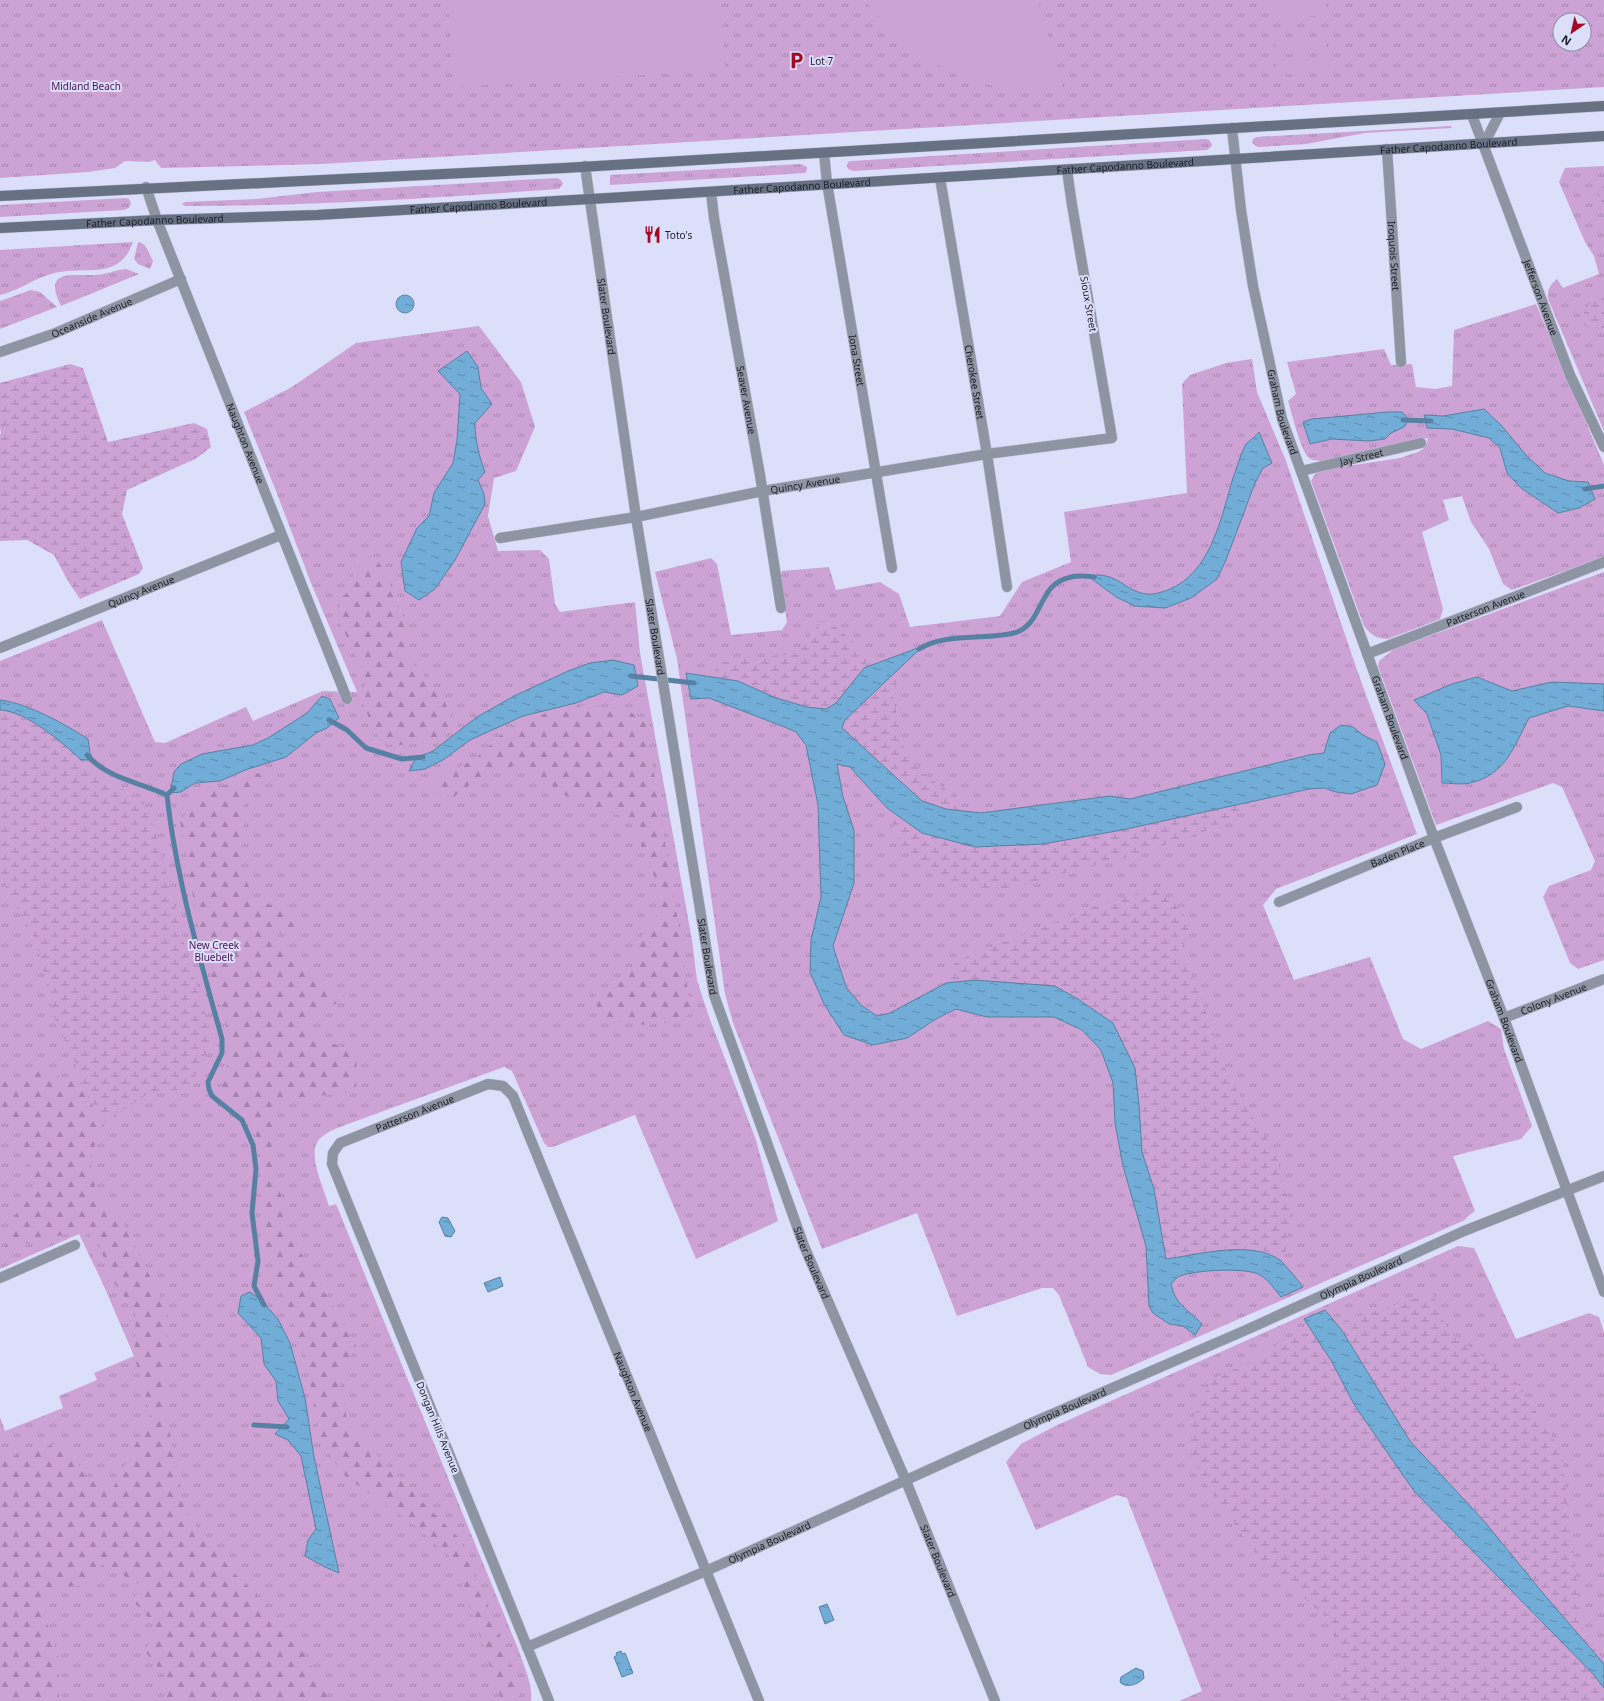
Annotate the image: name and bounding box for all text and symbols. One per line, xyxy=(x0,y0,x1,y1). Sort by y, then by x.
north arrow xyxy=(1552,12,1592,52)
text: N xyxy=(1558,32,1574,49)
parking icon: Lot 7 xyxy=(787,51,807,71)
place label: Lot 7 xyxy=(810,54,834,68)
park label: Midland Beach xyxy=(51,79,121,93)
street label: Father Capodanno Boulevard xyxy=(1379,134,1518,157)
street label: Father Capodanno Boulevard xyxy=(1056,155,1194,177)
street label: Father Capodanno Boulevard xyxy=(733,175,871,197)
street label: Father Capodanno Boulevard xyxy=(409,195,548,217)
street label: Father Capodanno Boulevard xyxy=(86,211,224,231)
street label: Iroquois Street xyxy=(1385,221,1403,291)
restaurant icon: Toto's xyxy=(642,225,662,245)
place label: Toto's xyxy=(665,228,692,242)
street label: Jefferson Avenue xyxy=(1520,257,1562,338)
street label: Sioux Street xyxy=(1077,275,1101,333)
street label: Slater Boulevard xyxy=(594,277,619,356)
street label: Oceanside Avenue xyxy=(49,294,135,341)
street label: Iona Street xyxy=(846,334,868,387)
street label: Cherokee Street xyxy=(962,344,988,421)
street label: Seaver Avenue xyxy=(734,365,760,436)
street label: Graham Boulevard xyxy=(1264,368,1301,457)
street label: Naughton Avenue xyxy=(223,401,268,486)
street label: Jay Street xyxy=(1337,445,1385,469)
street label: Quincy Avenue xyxy=(769,471,841,497)
street label: Quincy Avenue xyxy=(106,572,177,611)
street label: Patterson Avenue xyxy=(1444,586,1527,630)
street label: Slater Boulevard xyxy=(642,597,669,676)
street label: Graham Boulevard xyxy=(1369,674,1412,761)
street label: Baden Place xyxy=(1368,836,1427,871)
street label: Slater Boulevard xyxy=(695,917,721,996)
park label: New Creek Bluebelt xyxy=(189,938,240,964)
street label: Graham Boulevard xyxy=(1482,977,1527,1064)
street label: Colony Avenue xyxy=(1518,979,1589,1018)
street label: Patterson Avenue xyxy=(373,1091,457,1135)
street label: Slater Boulevard xyxy=(791,1225,833,1301)
street label: Olympia Boulevard xyxy=(1317,1253,1405,1303)
street label: Naughton Avenue xyxy=(611,1349,656,1434)
street label: Dongan Hills Avenue xyxy=(413,1379,463,1475)
street label: Olympia Boulevard xyxy=(1021,1384,1108,1433)
street label: Olympia Boulevard xyxy=(726,1517,813,1567)
street label: Slater Boulevard xyxy=(917,1522,959,1599)

